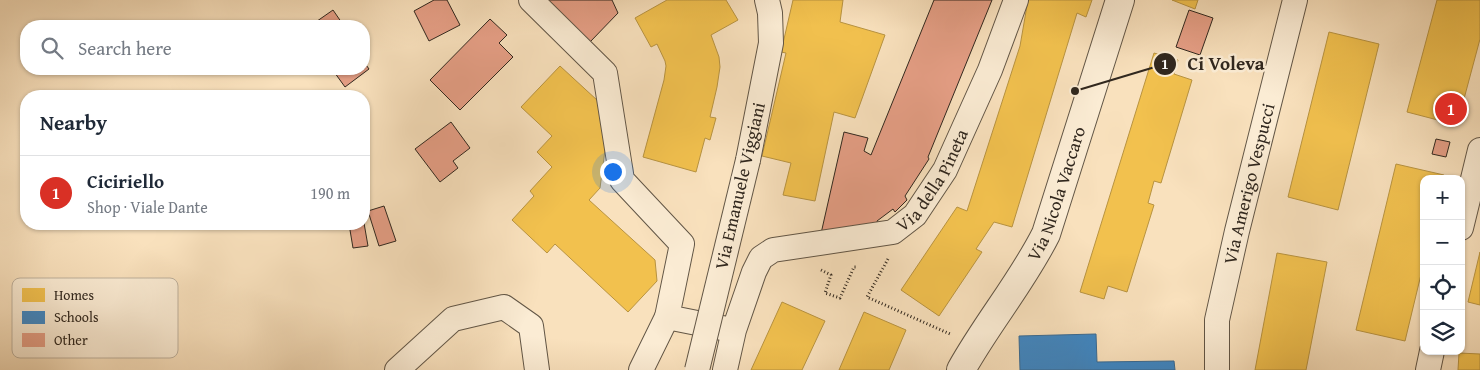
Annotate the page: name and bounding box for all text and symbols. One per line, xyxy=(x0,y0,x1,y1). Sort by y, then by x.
search box xyxy=(20,20,370,75)
icon: search xyxy=(38,34,66,62)
text: Search here xyxy=(78,34,172,62)
callout: Ci Voleva xyxy=(1152,47,1274,81)
text: Ci Voleva xyxy=(1188,49,1265,77)
text: 1 xyxy=(1161,53,1169,74)
pin: 1 xyxy=(1435,90,1467,128)
street label: Via Emanuele Viggiani xyxy=(707,100,772,272)
street label: Via Amerigo Vespucci xyxy=(1216,100,1282,267)
text: Nearby xyxy=(40,107,107,138)
street label: Via Nicola Vaccaro xyxy=(1020,123,1092,266)
street label: Via della Pineta xyxy=(890,124,975,238)
your location xyxy=(600,159,626,185)
text: Ciciriello xyxy=(87,167,164,195)
map controls xyxy=(1420,175,1465,355)
button: + xyxy=(1420,175,1465,220)
text: 1 xyxy=(52,181,60,205)
text: 190 m xyxy=(310,181,350,205)
text: Shop · Viale Dante xyxy=(87,195,208,219)
button: − xyxy=(1420,220,1465,265)
button: locate xyxy=(1420,265,1465,310)
legend xyxy=(12,278,178,358)
text: Homes xyxy=(54,285,94,305)
text: Schools xyxy=(54,307,98,327)
button: layers xyxy=(1420,310,1465,355)
text: Other xyxy=(54,330,88,350)

